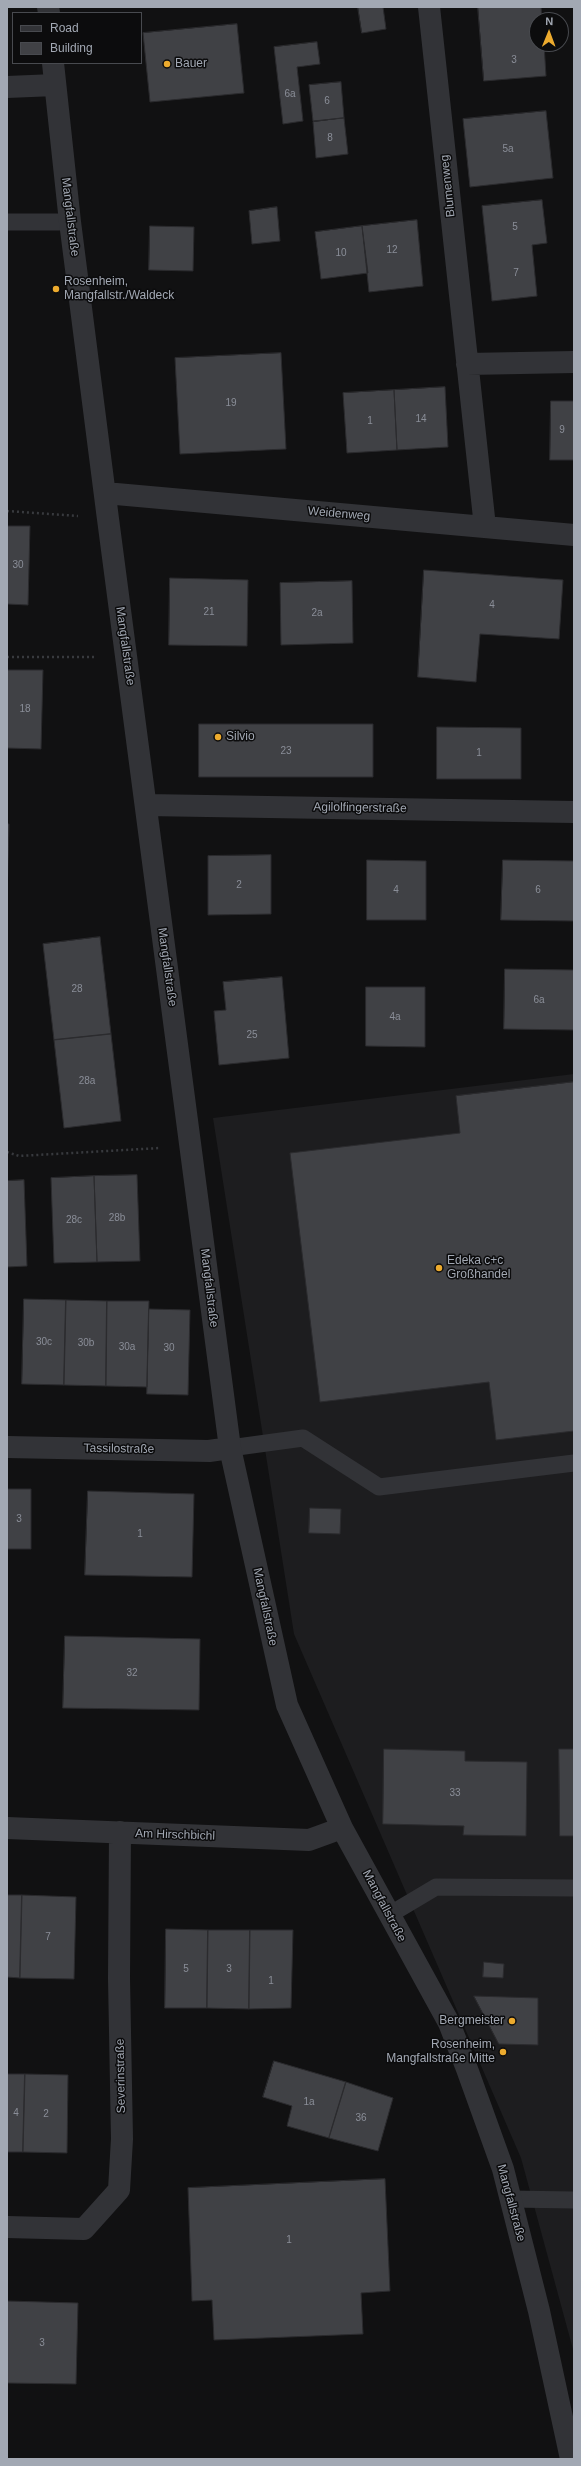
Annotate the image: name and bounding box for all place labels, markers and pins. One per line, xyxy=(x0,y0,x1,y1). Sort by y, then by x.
place label: Bauer xyxy=(175,57,207,71)
marker: Bauer xyxy=(162,59,172,69)
place label: Rosenheim, Mangfallstr./Waldeck xyxy=(64,275,174,303)
marker: Rosenheim, Mangfallstr./Waldeck xyxy=(51,284,61,294)
place label: Silvio xyxy=(226,730,255,744)
marker: Silvio xyxy=(213,732,223,742)
place label: Edeka c+c Großhandel xyxy=(447,1254,510,1282)
marker: Edeka c+c Großhandel xyxy=(434,1263,444,1273)
place label: Bergmeister xyxy=(439,2014,504,2028)
marker: Bergmeister xyxy=(507,2016,517,2026)
place label: Rosenheim, Mangfallstraße Mitte xyxy=(386,2038,495,2066)
marker: Rosenheim, Mangfallstraße Mitte xyxy=(498,2047,508,2057)

